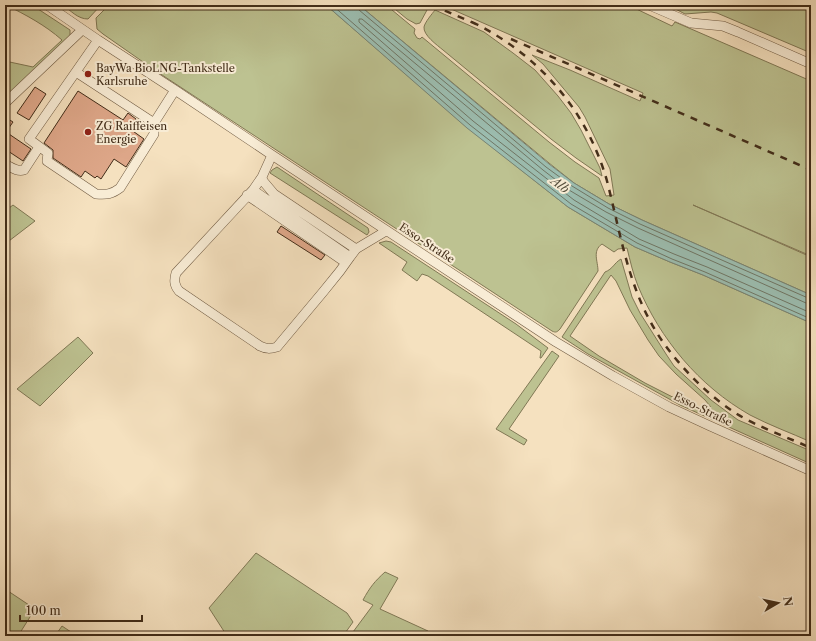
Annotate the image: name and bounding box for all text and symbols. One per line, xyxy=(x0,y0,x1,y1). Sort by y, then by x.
place label: BayWa BioLNG-Tankstelle Karlsruhe xyxy=(96,61,235,88)
marker: BayWa BioLNG-Tankstelle Karlsruhe xyxy=(83,69,93,79)
place label: ZG Raiffeisen Energie xyxy=(96,119,167,146)
marker: ZG Raiffeisen Energie xyxy=(83,127,93,137)
water label: Alb xyxy=(547,172,573,196)
street label: Esso-Straße xyxy=(397,220,457,266)
street label: Esso-Straße xyxy=(671,389,735,429)
north arrow xyxy=(758,583,798,623)
text: N xyxy=(780,596,796,608)
scale bar xyxy=(20,597,142,623)
text: 100 m xyxy=(26,603,61,618)

